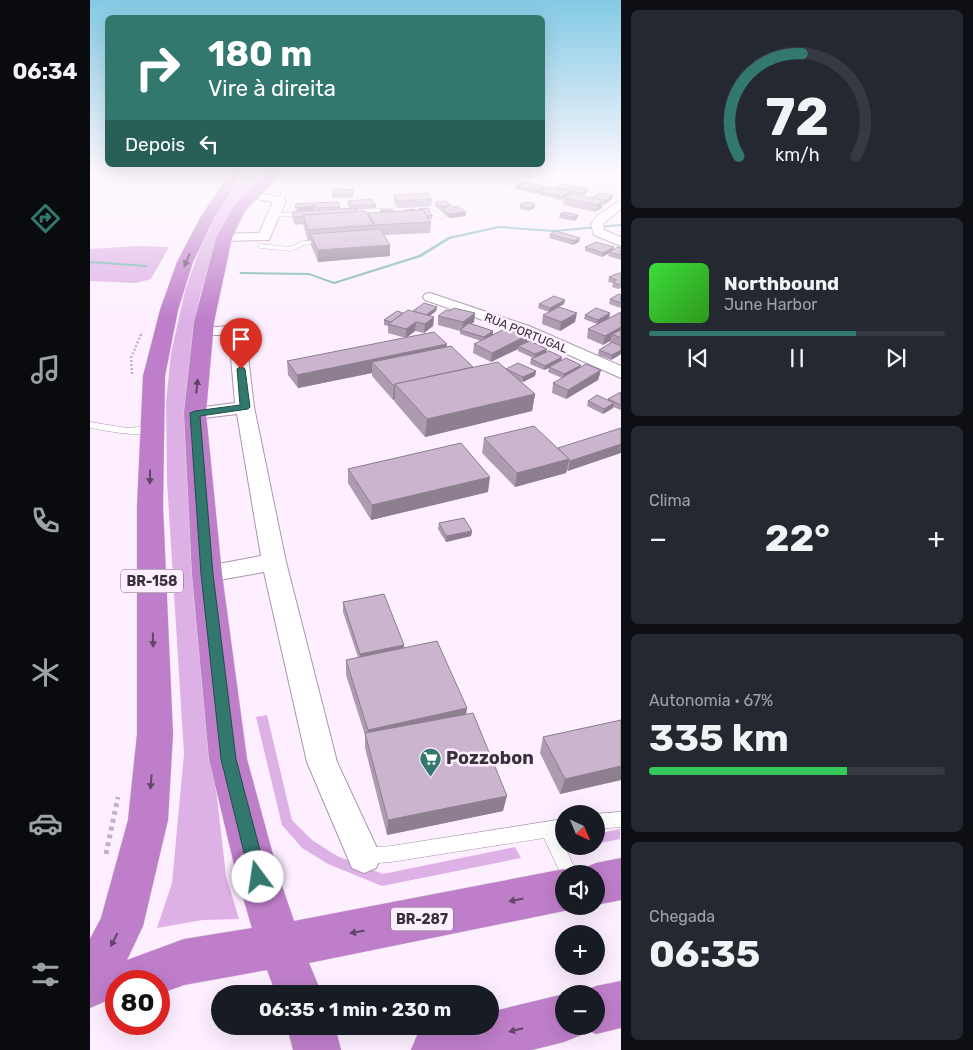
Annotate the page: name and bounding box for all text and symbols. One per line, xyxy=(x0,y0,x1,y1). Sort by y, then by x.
text: 180 m xyxy=(208,33,312,75)
icon: right xyxy=(125,35,190,100)
text: 06:34 xyxy=(12,58,78,85)
text: Vire à direita xyxy=(208,75,336,102)
text: 72 xyxy=(765,86,829,148)
icon: left xyxy=(195,130,223,158)
text: Depois xyxy=(125,133,185,156)
text: km/h xyxy=(775,144,819,165)
icon: directions xyxy=(28,201,63,236)
one-way arrow xyxy=(182,253,190,267)
text: Northbound xyxy=(724,272,839,295)
text: June Harbor xyxy=(724,295,817,314)
street label: RUA PORTUGAL xyxy=(482,310,570,356)
pin xyxy=(220,318,262,369)
icon: arrive xyxy=(227,325,255,353)
icon: previous xyxy=(684,344,712,372)
icon: pause xyxy=(783,344,811,372)
icon: next xyxy=(882,344,910,372)
icon: music xyxy=(28,352,63,387)
one-way arrow xyxy=(194,377,202,393)
one-way arrow xyxy=(146,470,154,486)
text: Clima xyxy=(649,491,690,510)
icon: phone xyxy=(28,503,63,538)
text: 22° xyxy=(765,515,830,561)
text: − xyxy=(649,522,667,555)
text: + xyxy=(928,522,945,555)
road number: BR-158 xyxy=(121,570,183,592)
one-way arrow xyxy=(150,632,158,648)
icon: climate xyxy=(28,655,63,690)
text: Autonomia · 67% xyxy=(649,691,773,710)
text: 335 km xyxy=(649,715,789,761)
supermarket icon: Pozzobon xyxy=(418,746,442,777)
place label: Pozzobon xyxy=(446,747,534,769)
one-way arrow xyxy=(147,775,155,791)
north arrow xyxy=(555,805,605,855)
map controls xyxy=(555,805,605,1035)
icon: car xyxy=(28,806,63,841)
position arrow xyxy=(231,850,283,902)
button: sound xyxy=(555,865,605,915)
one-way arrow xyxy=(508,896,524,904)
text: Chegada xyxy=(649,907,715,926)
road number: BR-287 xyxy=(391,908,453,931)
button: + xyxy=(555,925,605,975)
one-way arrow xyxy=(349,928,364,936)
text: 06:35 xyxy=(649,931,760,977)
one-way arrow xyxy=(110,932,118,947)
icon: filters xyxy=(28,957,63,992)
speed limit sign: 80 xyxy=(105,970,170,1035)
button: − xyxy=(555,985,605,1035)
text: 06:35 · 1 min · 230 m xyxy=(259,998,451,1021)
one-way arrow xyxy=(509,1026,524,1034)

